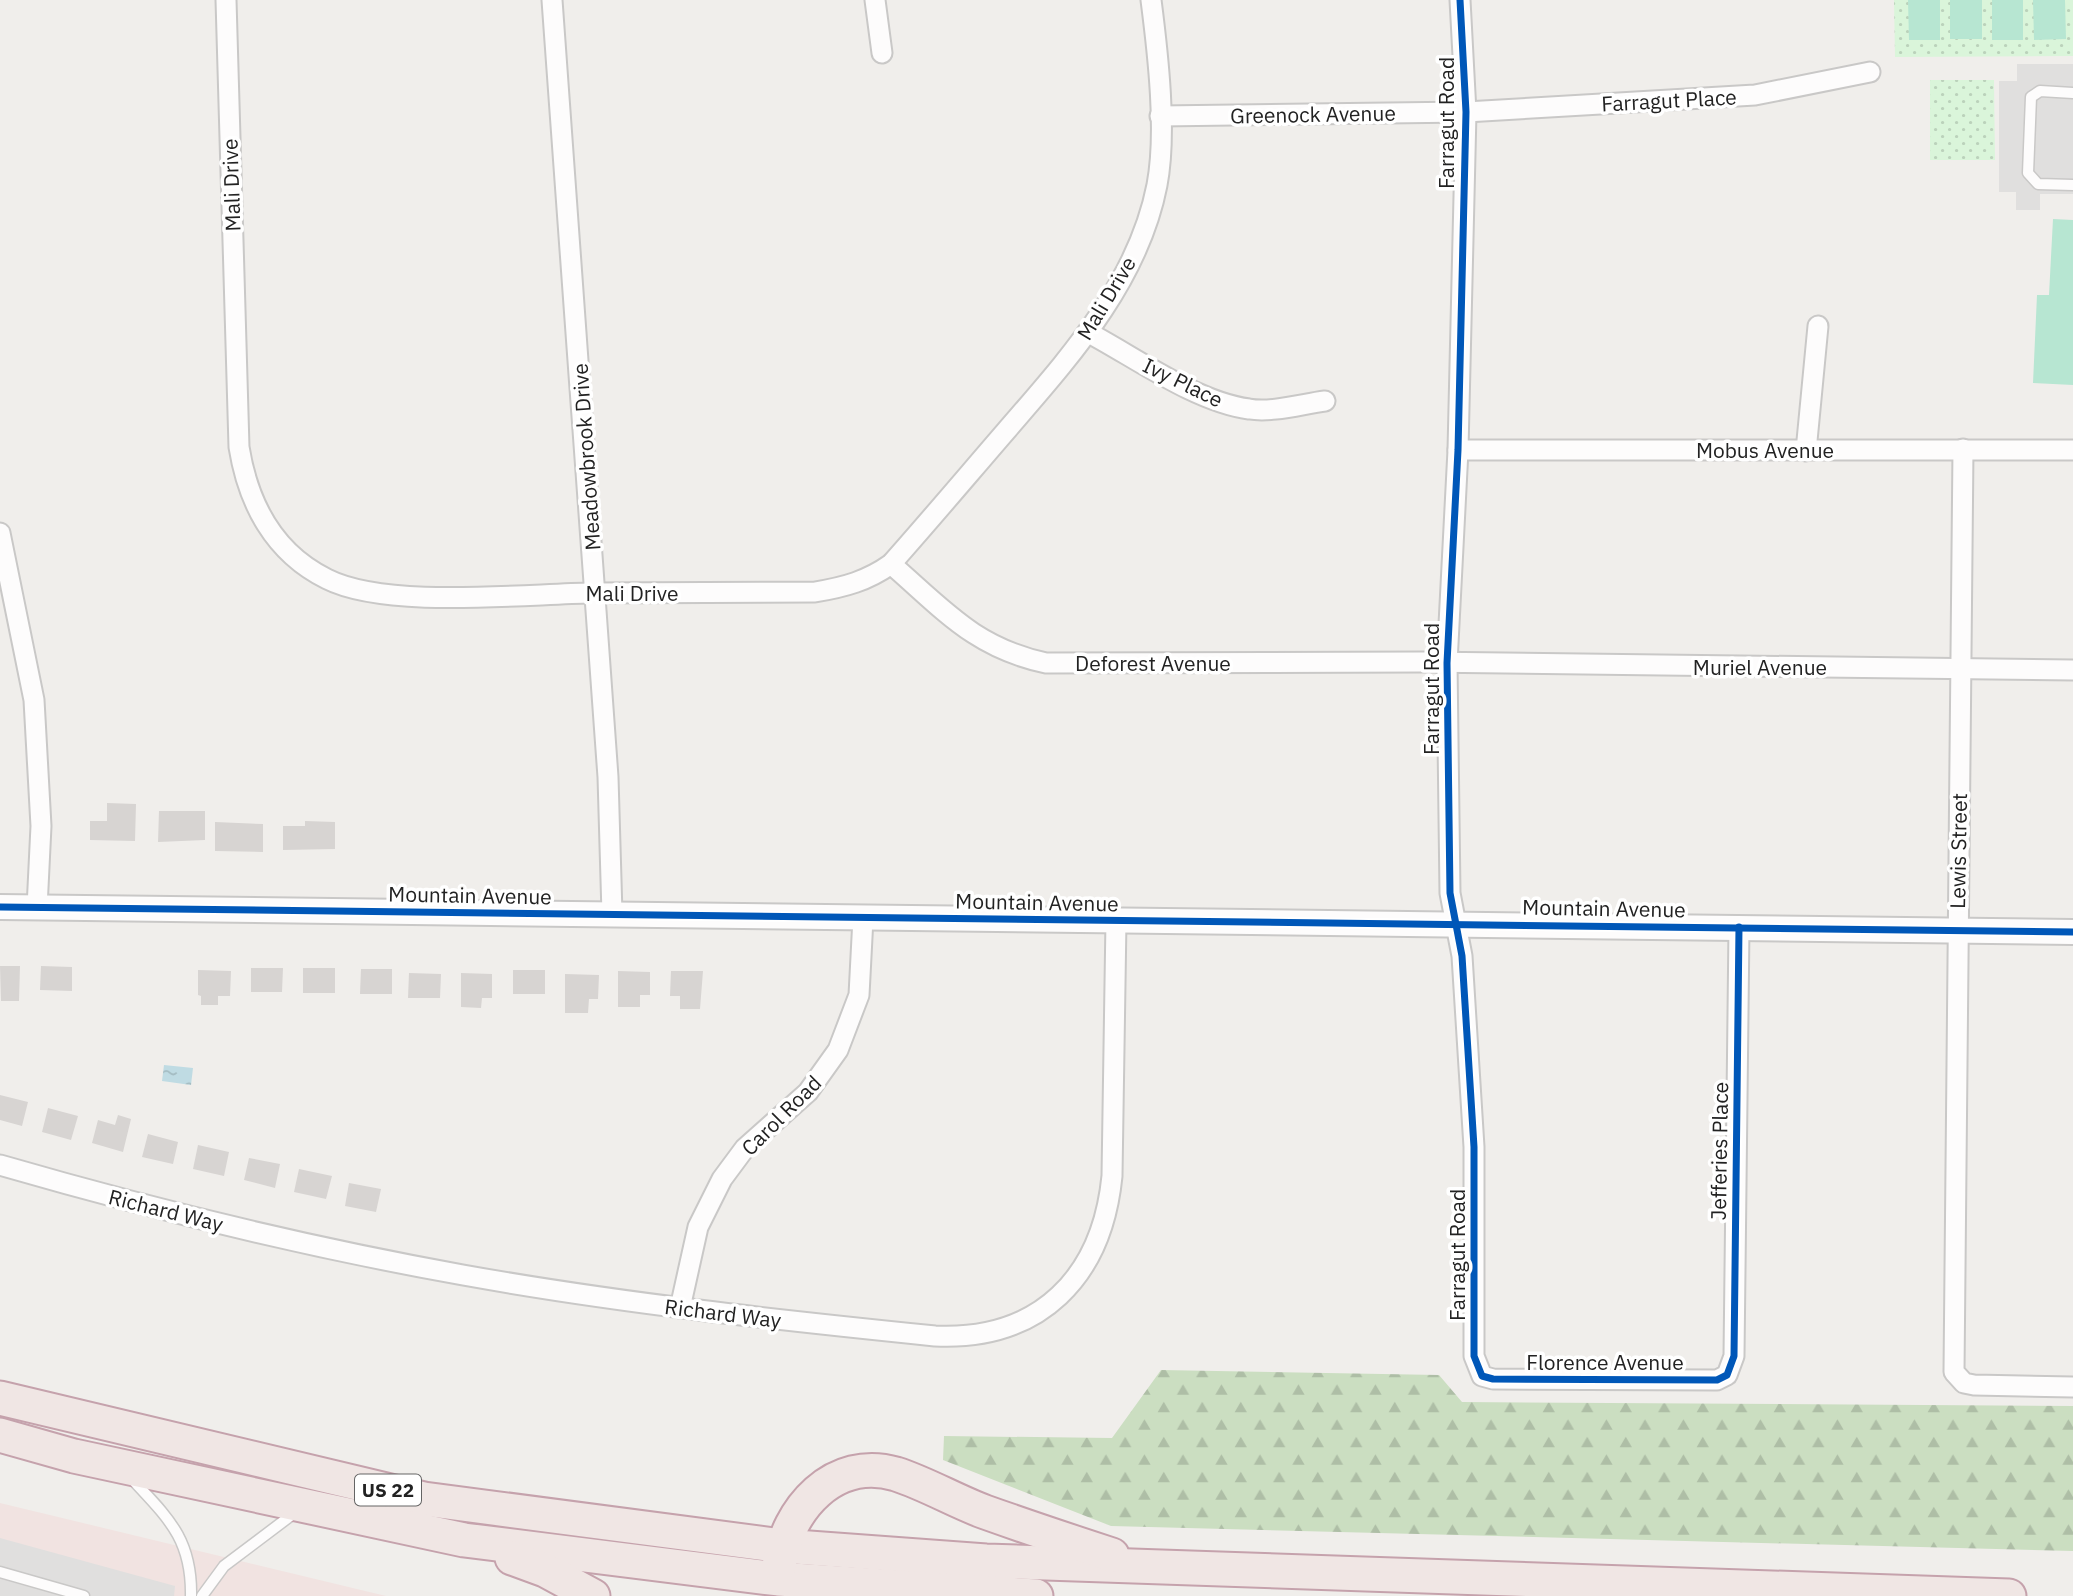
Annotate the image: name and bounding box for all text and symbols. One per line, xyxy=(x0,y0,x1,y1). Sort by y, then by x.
street label: Farragut Road xyxy=(1432,57,1460,189)
street label: Farragut Place xyxy=(1601,82,1737,118)
street label: Greenock Avenue xyxy=(1230,99,1396,129)
street label: Mali Drive xyxy=(215,138,247,232)
street label: Mali Drive xyxy=(1070,251,1142,345)
street label: Ivy Place xyxy=(1138,351,1228,413)
street label: Meadowbrook Drive xyxy=(565,362,607,552)
street label: Mobus Avenue xyxy=(1696,436,1834,464)
street label: Mali Drive xyxy=(586,579,678,607)
street label: Farragut Road xyxy=(1417,623,1445,755)
street label: Deforest Avenue xyxy=(1075,649,1231,677)
street label: Muriel Avenue xyxy=(1693,653,1827,681)
street label: Lewis Street xyxy=(1943,793,1973,909)
street label: Mountain Avenue xyxy=(388,880,552,910)
street label: Mountain Avenue xyxy=(955,887,1119,917)
street label: Mountain Avenue xyxy=(1522,893,1686,923)
street label: Carol Road xyxy=(735,1069,827,1161)
street label: Jefferies Place xyxy=(1704,1081,1734,1221)
street label: Richard Way xyxy=(106,1182,227,1238)
street label: Farragut Road xyxy=(1443,1189,1471,1321)
street label: Richard Way xyxy=(663,1292,783,1334)
street label: Florence Avenue xyxy=(1526,1348,1684,1376)
road number: US 22 xyxy=(355,1474,421,1506)

